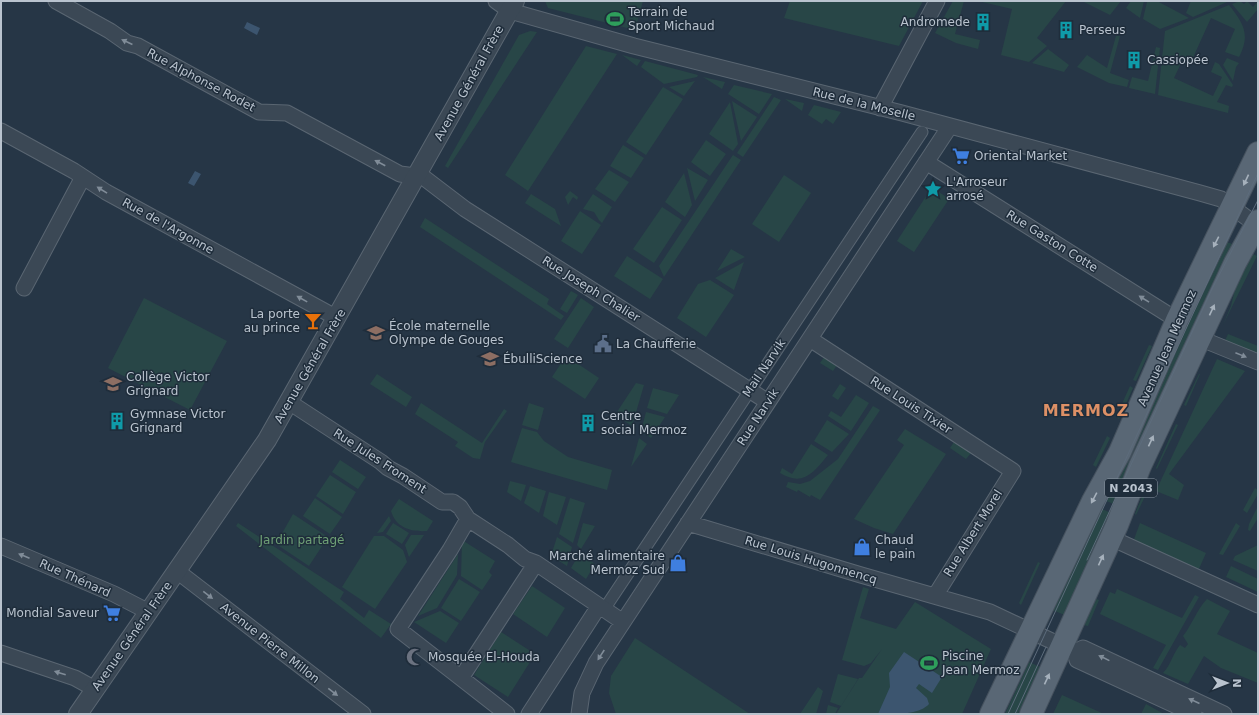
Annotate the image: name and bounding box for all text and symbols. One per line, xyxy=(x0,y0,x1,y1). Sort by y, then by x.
place label: Terrain de Sport Michaud xyxy=(627,5,715,33)
sports icon: Terrain de Sport Michaud xyxy=(605,9,625,29)
building icon: Andromede xyxy=(973,12,993,32)
place label: Andromede xyxy=(900,15,970,29)
building icon: Perseus xyxy=(1056,20,1076,40)
street label: Avenue Général Frère xyxy=(431,23,507,143)
place label: Perseus xyxy=(1079,23,1126,37)
one-way arrow xyxy=(120,38,132,44)
street label: Rue Alphonse Rodet xyxy=(144,46,258,115)
building icon: Cassiopée xyxy=(1124,50,1144,70)
place label: Cassiopée xyxy=(1147,53,1208,67)
street label: Rue de la Moselle xyxy=(811,84,917,124)
supermarket icon: Oriental Market xyxy=(951,146,971,166)
place label: Oriental Market xyxy=(974,149,1067,163)
one-way arrow xyxy=(374,160,386,167)
place label: L'Arroseur arrosé xyxy=(946,175,1007,203)
one-way arrow xyxy=(1243,175,1249,186)
place icon: L'Arroseur arrosé xyxy=(923,179,943,199)
one-way arrow xyxy=(97,186,108,193)
street label: Rue de l'Argonne xyxy=(120,195,216,257)
street label: Rue Gaston Cotte xyxy=(1004,207,1100,275)
one-way arrow xyxy=(1213,236,1220,248)
street label: Rue Joseph Chalier xyxy=(540,253,642,325)
street label: Avenue Jean Mermoz xyxy=(1135,288,1199,408)
one-way arrow xyxy=(296,296,308,303)
one-way arrow xyxy=(1138,296,1150,303)
one-way arrow xyxy=(1209,304,1215,316)
street label: Avenue Général Frère xyxy=(272,306,348,426)
place label: La porte au prince xyxy=(244,307,300,335)
bar icon: La porte au prince xyxy=(303,311,323,331)
place label: École maternelle Olympe de Gouges xyxy=(389,318,504,347)
school or university icon: École maternelle Olympe de Gouges xyxy=(366,323,386,343)
public building icon: La Chaufferie xyxy=(593,334,613,354)
street label: Mail Narvik xyxy=(740,336,789,400)
place label: La Chaufferie xyxy=(616,337,696,351)
school or university icon: ÉbulliScience xyxy=(480,349,500,369)
place label: ÉbulliScience xyxy=(503,351,582,366)
one-way arrow xyxy=(1236,353,1248,359)
place label: Collège Victor Grignard xyxy=(126,370,210,398)
street label: Rue Louis Tixier xyxy=(868,373,954,437)
school or university icon: Collège Victor Grignard xyxy=(103,374,123,394)
street label: Rue Narvik xyxy=(734,386,782,448)
district label: MERMOZ xyxy=(1043,401,1129,420)
place label: Gymnase Victor Grignard xyxy=(130,407,225,435)
place label: Centre social Mermoz xyxy=(601,409,687,437)
building icon: Gymnase Victor Grignard xyxy=(107,411,127,431)
building icon: Centre social Mermoz xyxy=(578,413,598,433)
street label: Rue Jules Froment xyxy=(331,426,429,496)
one-way arrow xyxy=(1148,435,1154,446)
road number: N 2043 xyxy=(1105,479,1157,497)
street label: Rue Albert Morel xyxy=(941,487,1005,579)
one-way arrow xyxy=(1091,492,1097,504)
park label: Jardin partagé xyxy=(259,533,344,547)
street label: Rue Louis Hugonnencq xyxy=(743,533,879,587)
place label: Chaud le pain xyxy=(875,533,915,561)
shop icon: Chaud le pain xyxy=(852,537,872,557)
place label: Marché alimentaire Mermoz Sud xyxy=(549,549,665,577)
one-way arrow xyxy=(18,552,30,558)
shop icon: Marché alimentaire Mermoz Sud xyxy=(668,553,688,573)
one-way arrow xyxy=(1098,555,1104,566)
street label: Rue Thénard xyxy=(37,556,113,600)
street label: Avenue Général Frère xyxy=(89,579,175,693)
one-way arrow xyxy=(203,591,214,599)
street label: Avenue Pierre Millon xyxy=(218,600,322,686)
supermarket icon: Mondial Saveur xyxy=(102,603,122,623)
place label: Mondial Saveur xyxy=(6,606,99,620)
mosque icon: Mosquée El-Houda xyxy=(405,647,425,667)
one-way arrow xyxy=(598,649,605,661)
place label: Piscine Jean Mermoz xyxy=(941,649,1019,677)
place label: Mosquée El-Houda xyxy=(428,650,540,664)
sports icon: Piscine Jean Mermoz xyxy=(919,653,939,673)
one-way arrow xyxy=(1098,655,1110,661)
north arrow xyxy=(1207,663,1247,703)
one-way arrow xyxy=(54,670,66,676)
one-way arrow xyxy=(1044,673,1050,684)
text: N xyxy=(1230,678,1243,688)
one-way arrow xyxy=(328,687,339,696)
one-way arrow xyxy=(1187,697,1199,703)

